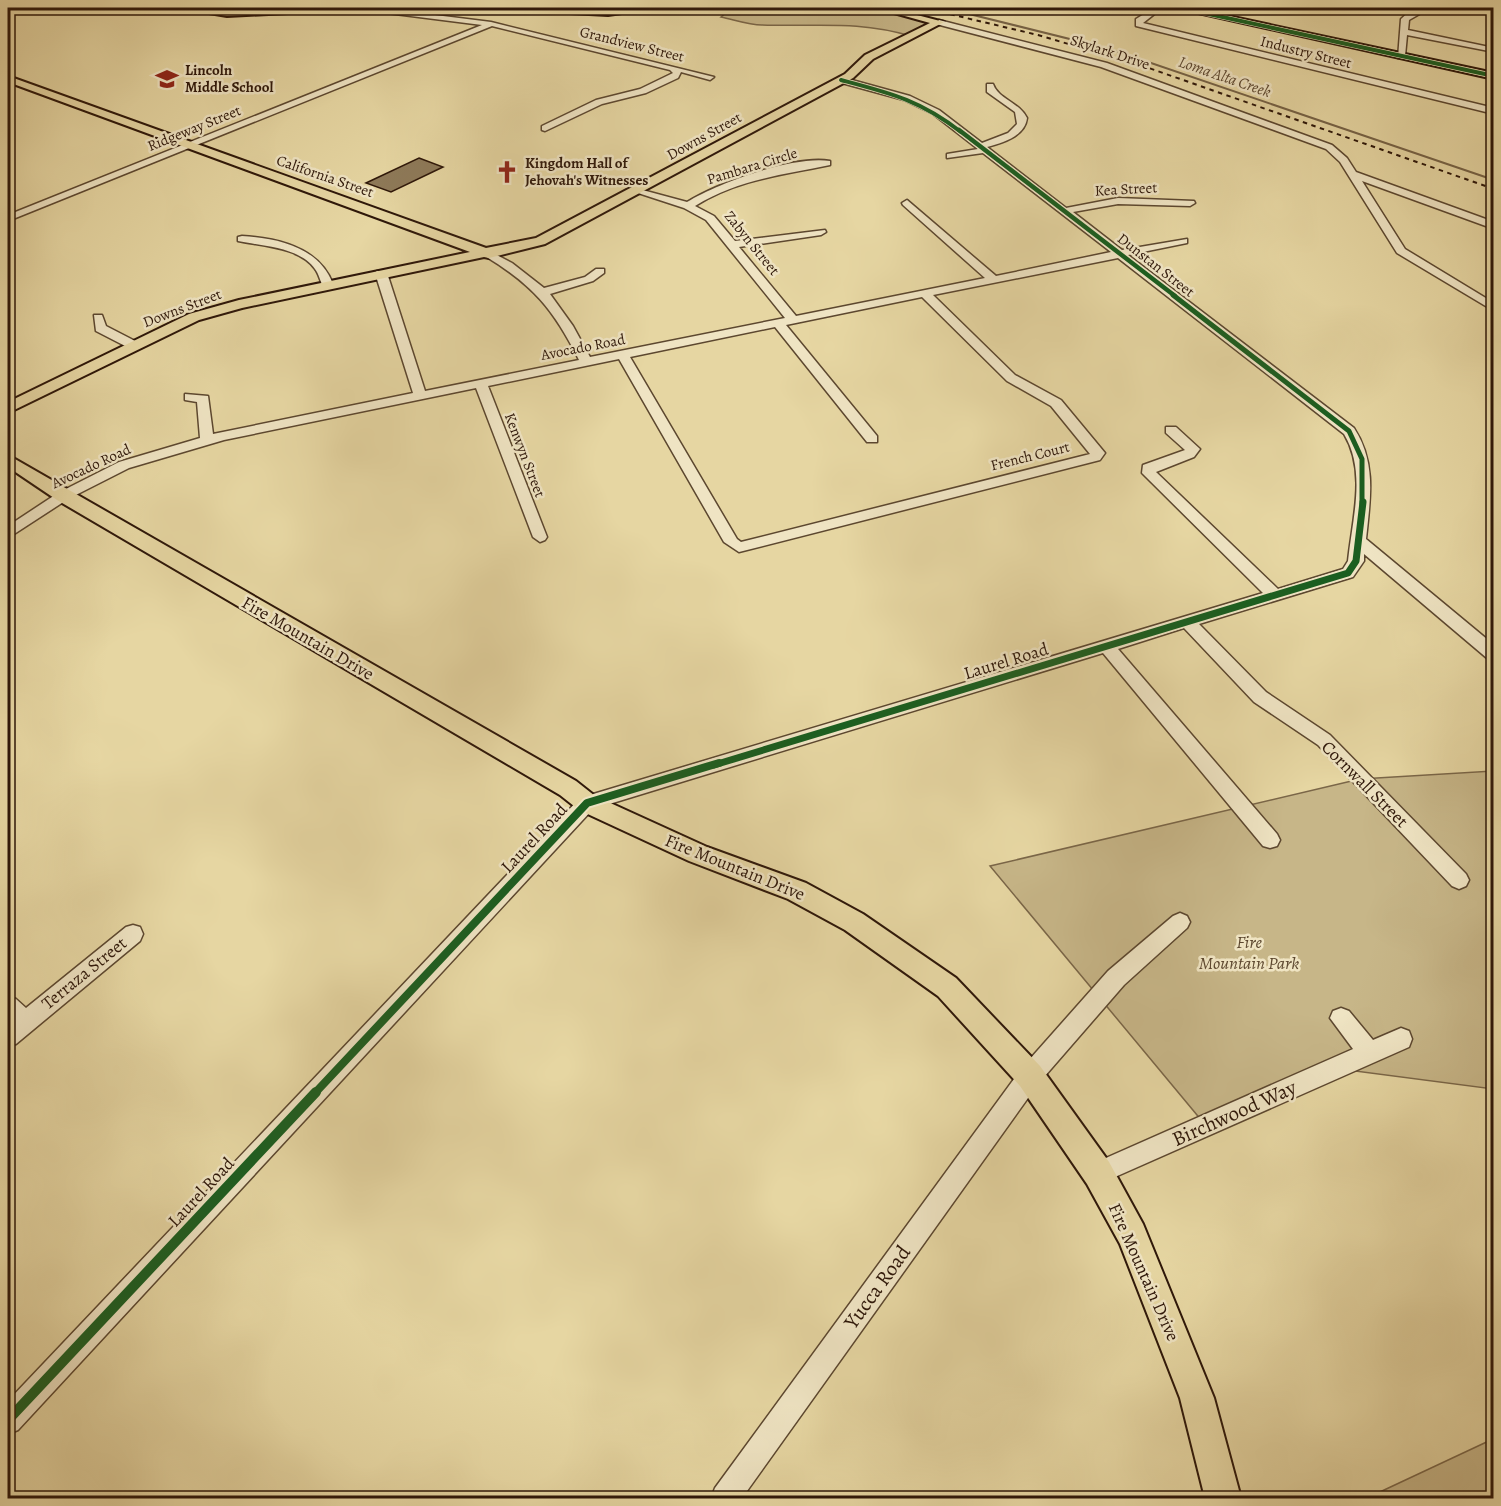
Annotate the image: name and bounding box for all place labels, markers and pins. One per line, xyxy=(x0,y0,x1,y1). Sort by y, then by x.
place label: Lincoln Middle School xyxy=(185,60,273,97)
school or university icon: Lincoln Middle School xyxy=(154,66,180,92)
place label: Kingdom Hall of Jehovah's Witnesses xyxy=(525,153,648,190)
church icon: Kingdom Hall of Jehovah's Witnesses xyxy=(494,159,520,185)

